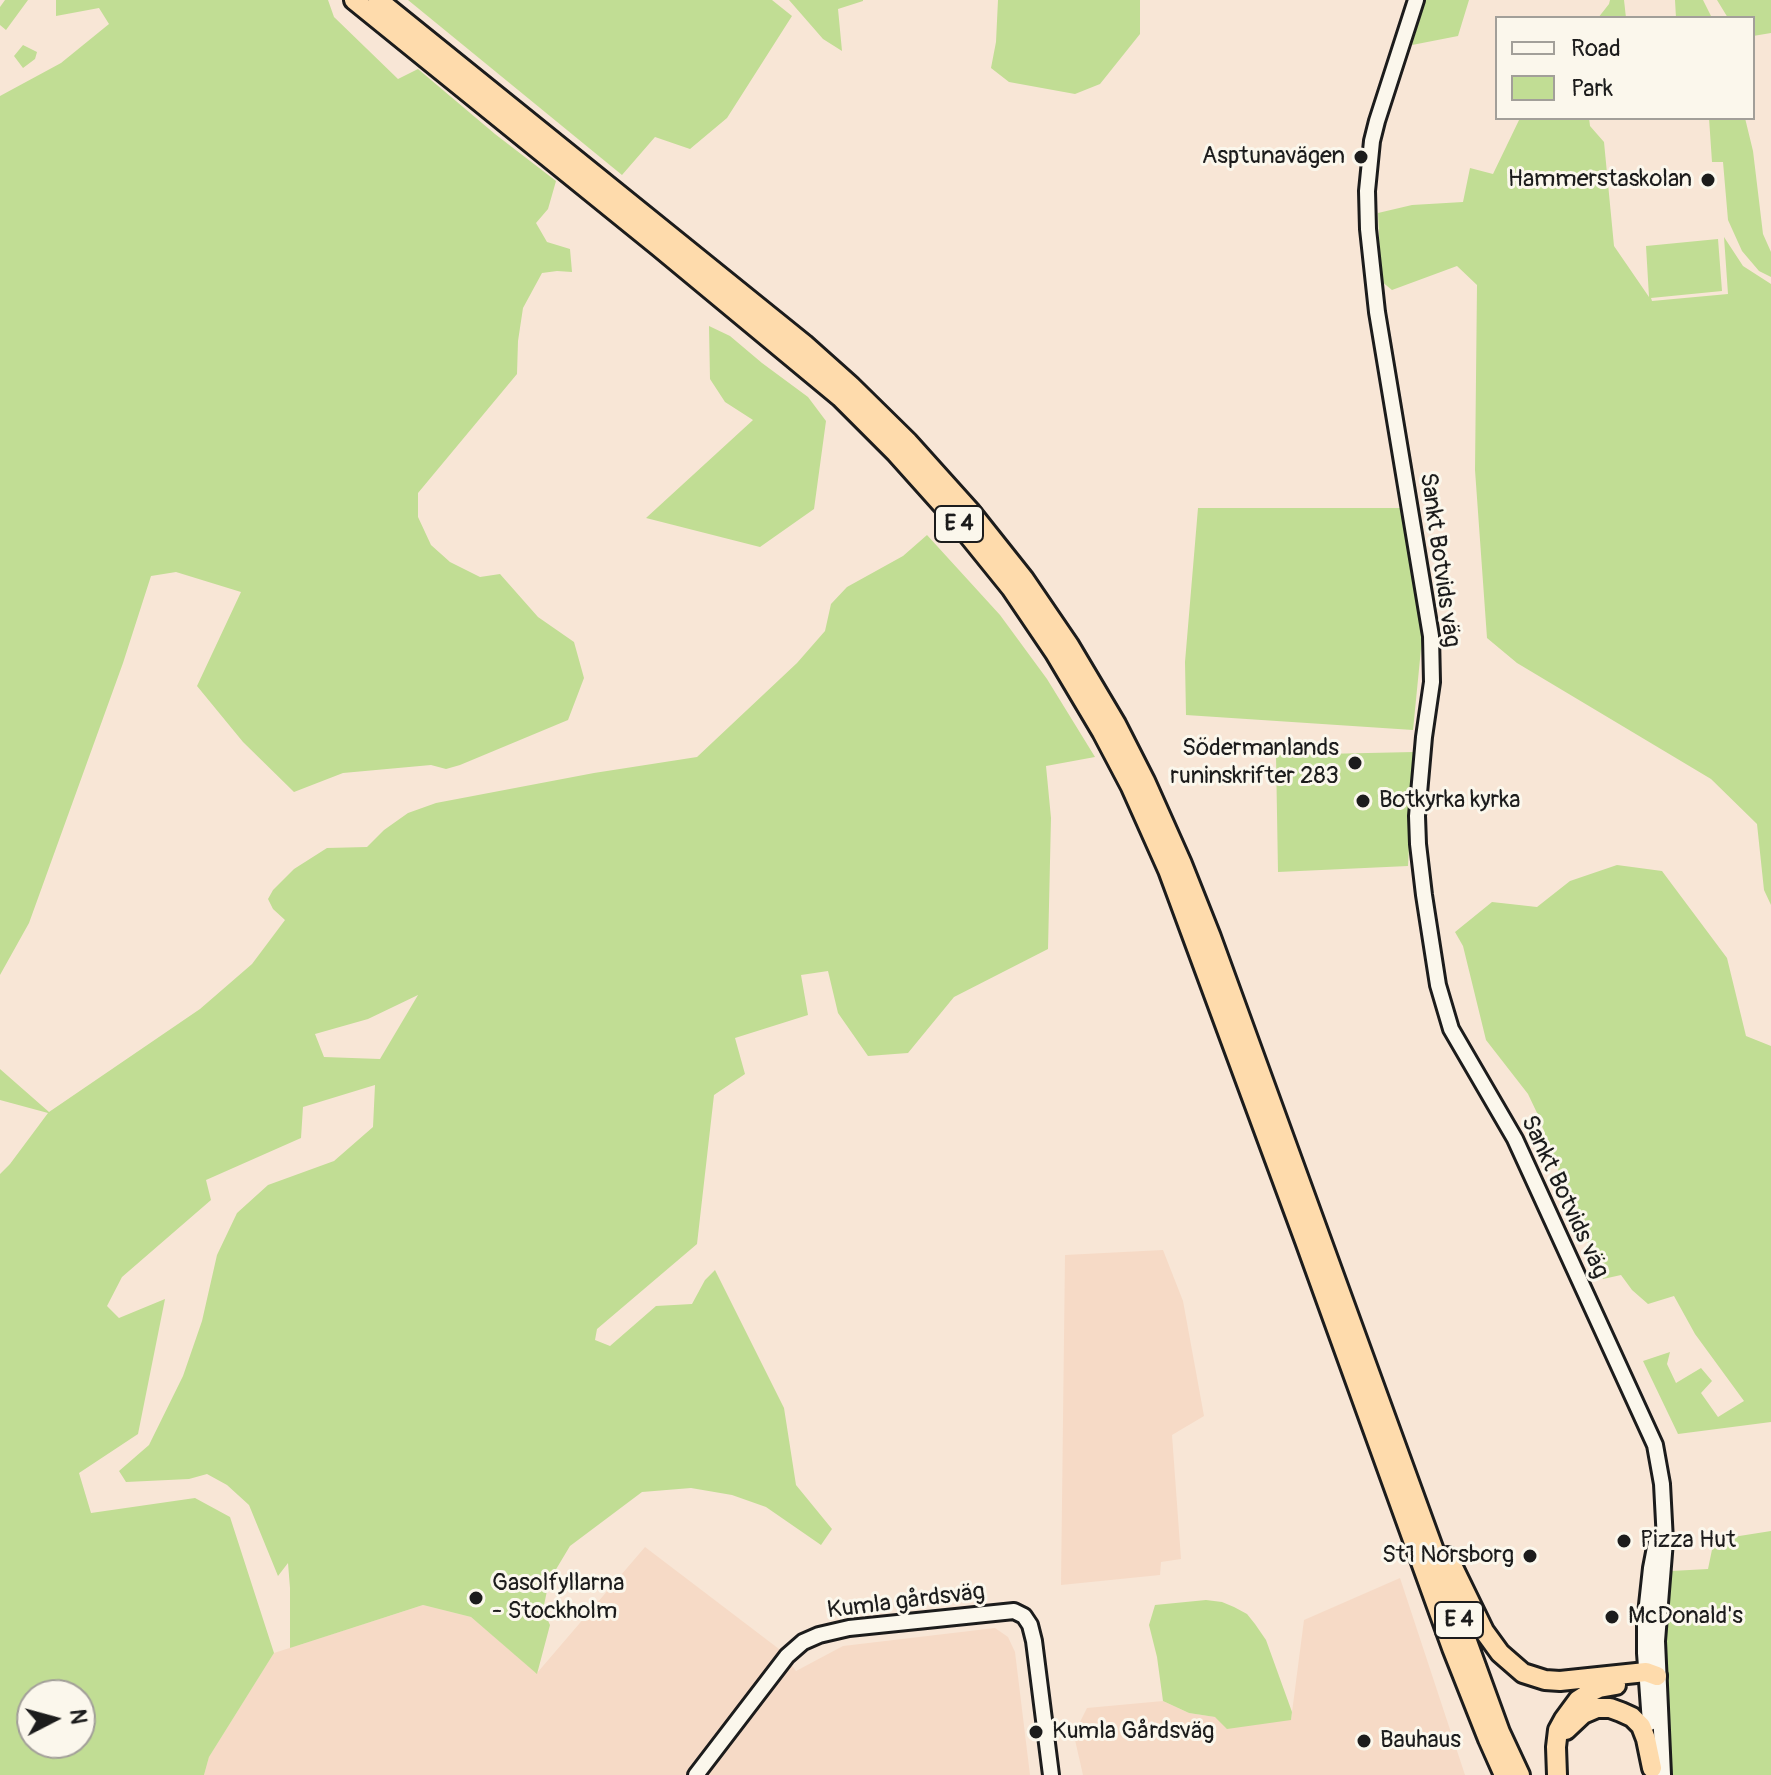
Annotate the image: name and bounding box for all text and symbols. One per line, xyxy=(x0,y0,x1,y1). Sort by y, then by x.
legend xyxy=(1495,16,1755,120)
text: Road xyxy=(1571,34,1621,63)
text: Park xyxy=(1571,74,1613,103)
place label: Asptunavägen xyxy=(1202,143,1345,171)
marker: Asptunavägen xyxy=(1352,148,1370,166)
place label: Hammerstaskolan xyxy=(1508,166,1692,194)
marker: Hammerstaskolan xyxy=(1699,171,1717,189)
street label: Sankt Botvids väg xyxy=(1412,471,1466,649)
road number: E 4 xyxy=(935,506,983,542)
place label: Södermanlands runinskrifter 283 xyxy=(1170,735,1339,791)
marker: Södermanlands runinskrifter 283 xyxy=(1346,754,1364,772)
place label: Botkyrka kyrka xyxy=(1379,787,1520,815)
marker: Botkyrka kyrka xyxy=(1354,792,1372,810)
street label: Sankt Botvids väg xyxy=(1514,1111,1614,1283)
place label: Pizza Hut xyxy=(1640,1527,1736,1555)
marker: Pizza Hut xyxy=(1615,1532,1633,1550)
place label: St1 Norsborg xyxy=(1382,1542,1514,1570)
marker: St1 Norsborg xyxy=(1521,1547,1539,1565)
place label: Gasolfyllarna - Stockholm xyxy=(492,1570,624,1626)
street label: Kumla gårdsväg xyxy=(826,1578,986,1626)
marker: Gasolfyllarna - Stockholm xyxy=(467,1589,485,1607)
road number: E 4 xyxy=(1435,1602,1483,1638)
place label: McDonald's xyxy=(1628,1603,1743,1631)
marker: McDonald's xyxy=(1603,1608,1621,1626)
north arrow xyxy=(16,1679,96,1759)
text: N xyxy=(63,1708,93,1726)
place label: Kumla Gårdsväg xyxy=(1052,1718,1214,1746)
marker: Kumla Gårdsväg xyxy=(1027,1723,1045,1741)
place label: Bauhaus xyxy=(1380,1727,1461,1755)
marker: Bauhaus xyxy=(1355,1732,1373,1750)

